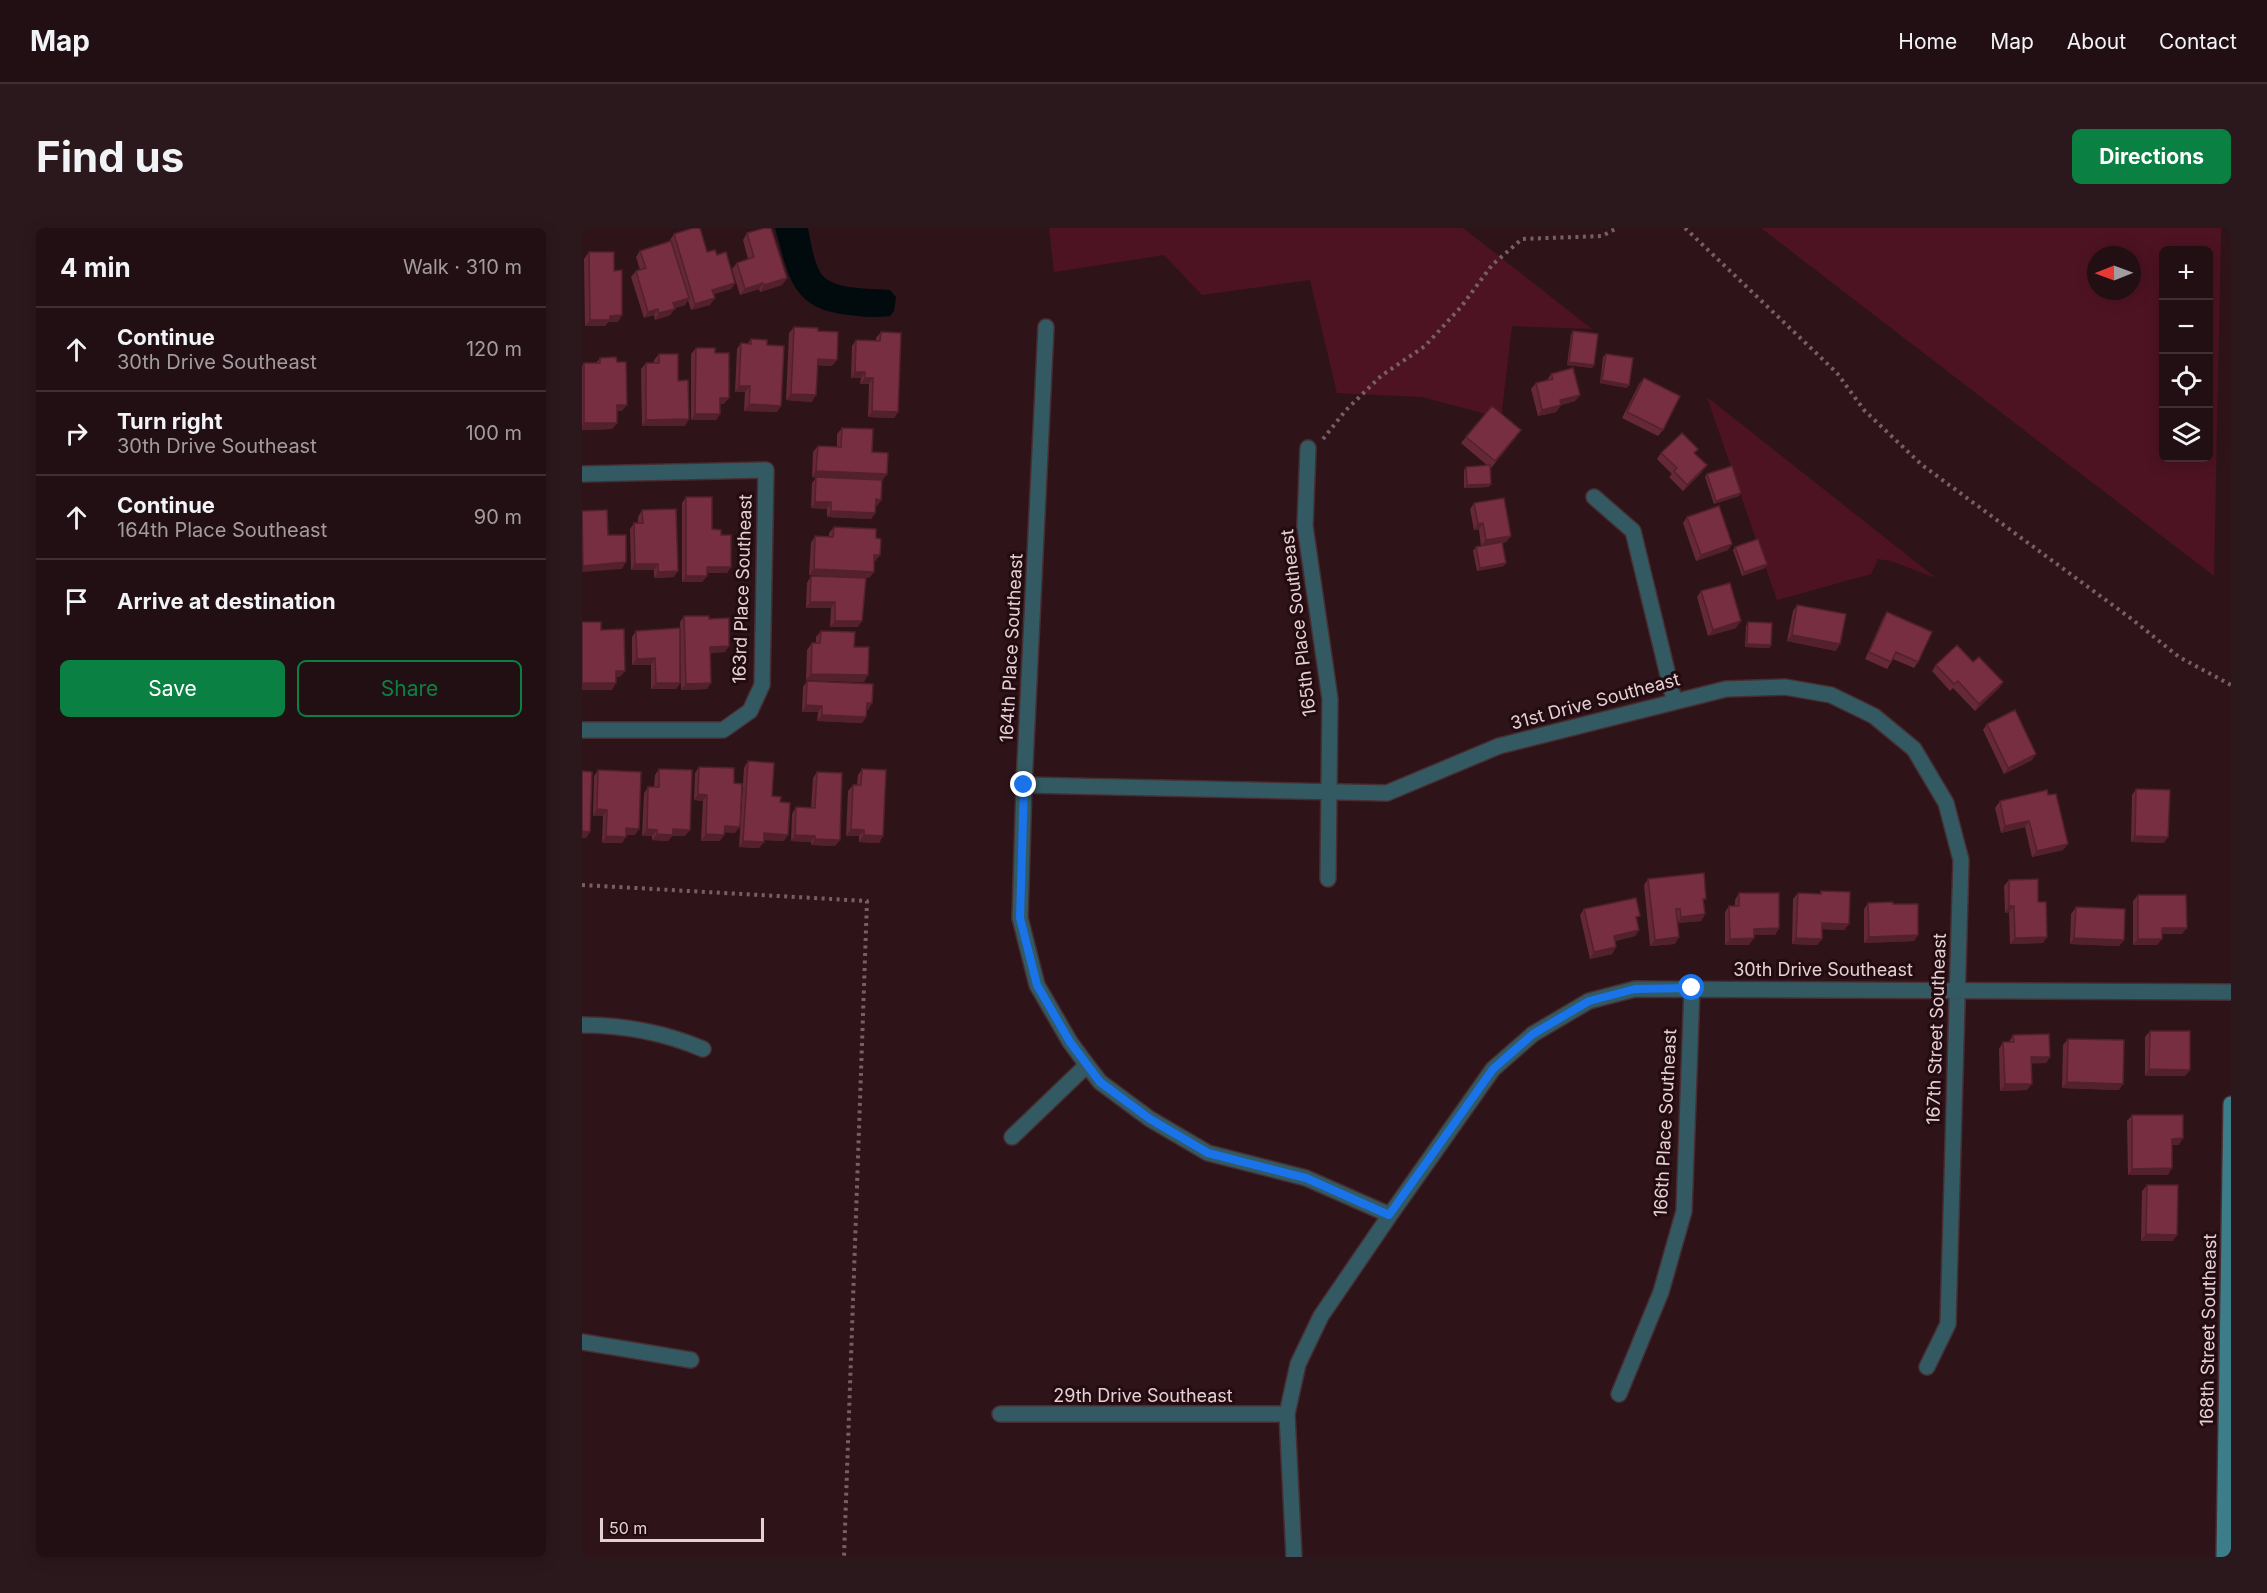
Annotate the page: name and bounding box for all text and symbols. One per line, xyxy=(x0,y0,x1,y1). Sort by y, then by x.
text: Map xyxy=(30,24,90,58)
text: Home xyxy=(1898,29,1957,54)
text: Map xyxy=(1990,29,2034,54)
text: About xyxy=(2067,29,2126,54)
text: Contact xyxy=(2159,29,2237,54)
button: Directions xyxy=(2072,129,2231,184)
text: Find us xyxy=(36,131,184,182)
north arrow xyxy=(2087,246,2141,300)
map controls xyxy=(2159,246,2213,462)
button: + xyxy=(2159,246,2213,300)
text: 4 min xyxy=(60,252,131,283)
text: Walk · 310 m xyxy=(403,255,522,279)
button: − xyxy=(2159,300,2213,354)
text: Continue xyxy=(117,324,215,350)
icon: ahead xyxy=(60,333,93,366)
text: 120 m xyxy=(466,337,522,361)
text: 30th Drive Southeast xyxy=(117,350,317,374)
button: locate xyxy=(2159,354,2213,408)
text: Turn right xyxy=(117,408,223,434)
button: layers xyxy=(2159,408,2213,462)
icon: right xyxy=(60,417,93,450)
text: 100 m xyxy=(465,421,522,445)
text: 30th Drive Southeast xyxy=(117,434,317,458)
text: Continue xyxy=(117,492,215,518)
street label: 163rd Place Southeast xyxy=(728,494,756,684)
icon: ahead xyxy=(60,501,93,534)
text: 90 m xyxy=(474,505,522,529)
text: 164th Place Southeast xyxy=(117,518,327,542)
street label: 165th Place Southeast xyxy=(1276,528,1320,718)
street label: 164th Place Southeast xyxy=(996,553,1026,743)
icon: arrive xyxy=(60,585,93,618)
text: Arrive at destination xyxy=(117,588,336,614)
button: Save xyxy=(60,660,285,717)
button: Share xyxy=(297,660,522,717)
street label: 31st Drive Southeast xyxy=(1508,668,1682,734)
route end xyxy=(1010,771,1036,797)
street label: 167th Street Southeast xyxy=(1922,933,1950,1125)
street label: 30th Drive Southeast xyxy=(1733,959,1913,980)
route start xyxy=(1678,974,1704,1000)
street label: 166th Place Southeast xyxy=(1650,1028,1680,1218)
street label: 168th Street Southeast xyxy=(2196,1233,2220,1427)
street label: 29th Drive Southeast xyxy=(1053,1385,1233,1406)
scale bar xyxy=(600,1515,764,1542)
text: 50 m xyxy=(609,1518,647,1538)

